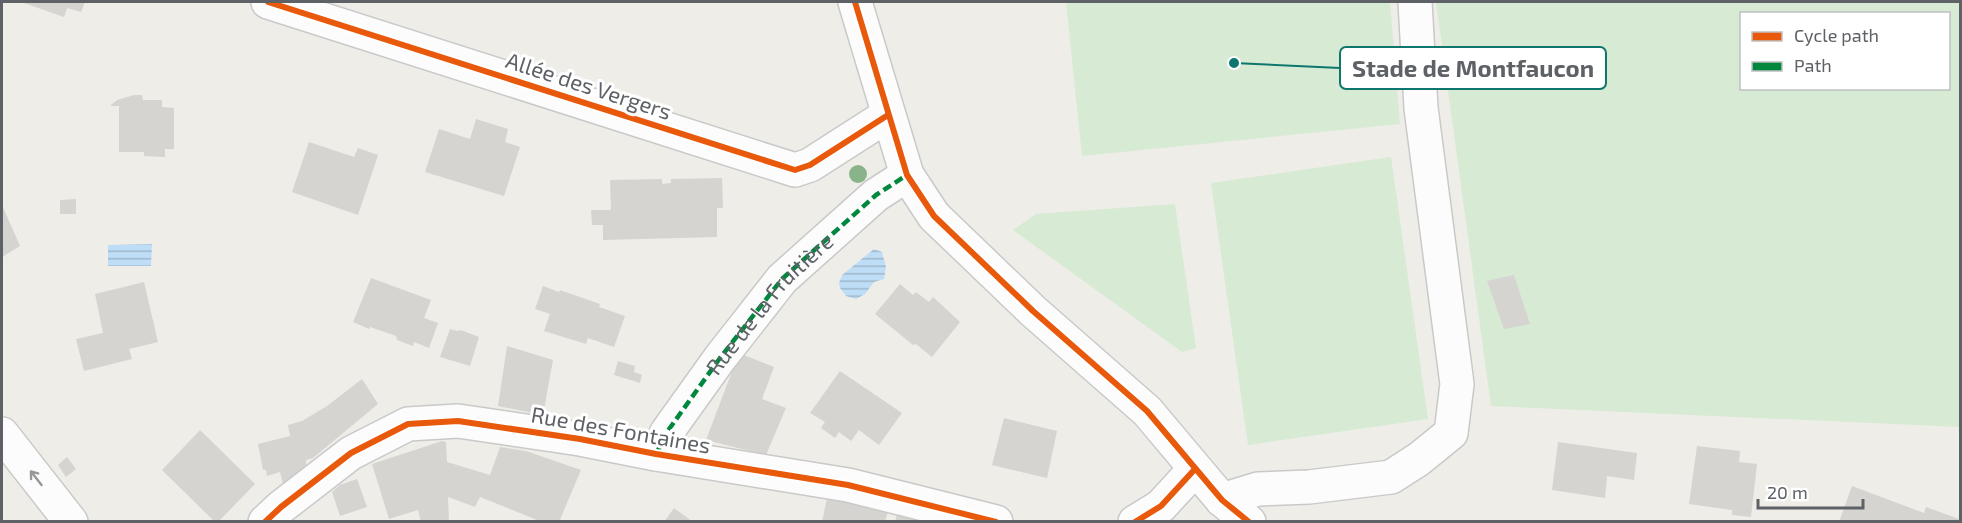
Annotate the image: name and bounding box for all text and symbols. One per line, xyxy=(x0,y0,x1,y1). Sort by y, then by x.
legend xyxy=(1740,12,1950,90)
text: Cycle path xyxy=(1794,24,1879,46)
street label: Allée des Vergers xyxy=(503,46,675,124)
callout: Stade de Montfaucon xyxy=(1340,47,1606,89)
text: Stade de Montfaucon xyxy=(1352,53,1594,82)
text: Path xyxy=(1794,54,1832,76)
street label: Rue de la Fruitière xyxy=(700,227,838,379)
street label: Rue des Fontaines xyxy=(529,400,713,458)
one-way arrow xyxy=(30,470,43,486)
scale bar xyxy=(1758,472,1863,510)
text: 20 m xyxy=(1767,481,1808,503)

